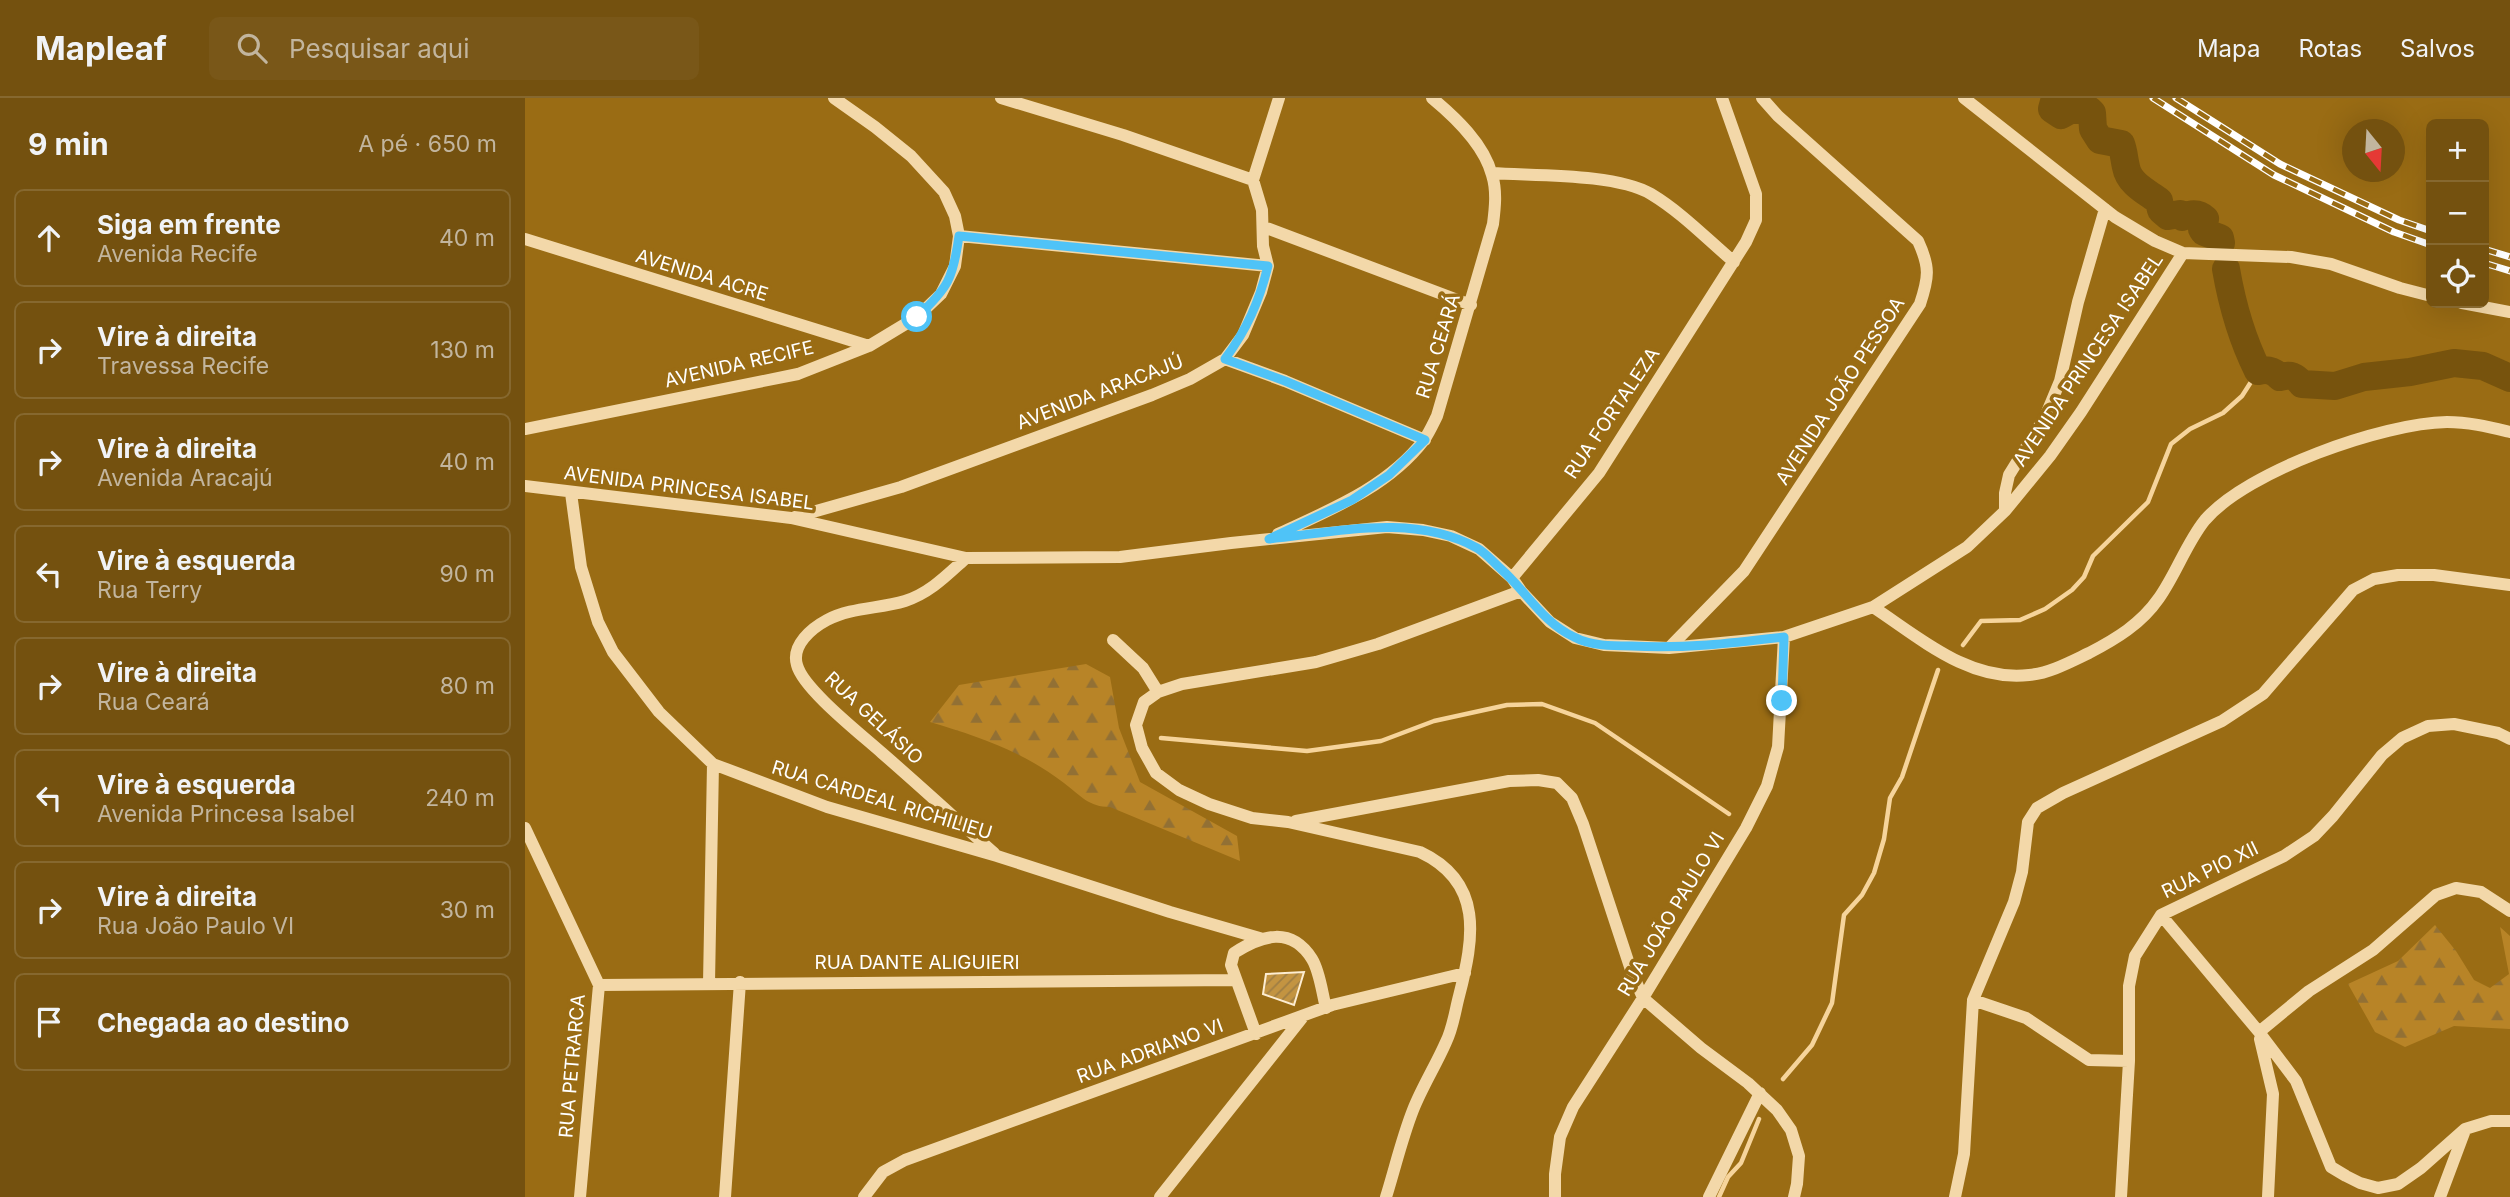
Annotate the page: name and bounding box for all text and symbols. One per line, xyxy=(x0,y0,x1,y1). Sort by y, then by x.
search box xyxy=(209,17,699,80)
text: Mapleaf xyxy=(35,28,167,68)
icon: search xyxy=(233,29,271,67)
text: Pesquisar aqui xyxy=(289,33,469,64)
text: Mapa xyxy=(2197,34,2261,63)
text: Rotas xyxy=(2299,34,2362,63)
text: Salvos xyxy=(2400,34,2475,63)
north arrow xyxy=(2342,119,2405,182)
map controls xyxy=(2426,119,2489,308)
button: + xyxy=(2426,119,2489,182)
text: 9 min xyxy=(28,126,109,162)
text: A pé · 650 m xyxy=(358,130,497,158)
button: − xyxy=(2426,182,2489,245)
text: Siga em frente xyxy=(97,209,281,240)
icon: ahead xyxy=(30,219,68,257)
text: 40 m xyxy=(439,224,495,252)
text: Avenida Recife xyxy=(97,240,258,268)
street label: AVENIDA ACRE xyxy=(633,244,771,306)
button: locate xyxy=(2426,245,2489,308)
street label: AVENIDA PRINCESA ISABEL xyxy=(2008,249,2168,471)
street label: RUA CEARÁ xyxy=(1410,291,1465,401)
street label: AVENIDA JOÃO PESSOA xyxy=(1771,293,1909,489)
route start xyxy=(901,301,932,332)
text: Vire à direita xyxy=(97,321,257,352)
icon: right xyxy=(30,331,68,369)
text: 130 m xyxy=(430,336,495,364)
street label: AVENIDA RECIFE xyxy=(662,336,816,392)
street label: RUA FORTALEZA xyxy=(1560,343,1664,483)
street label: AVENIDA ARACAJÚ xyxy=(1013,349,1187,434)
text: Travessa Recife xyxy=(97,352,269,380)
text: Vire à direita xyxy=(97,433,257,464)
icon: right xyxy=(30,443,68,481)
text: 40 m xyxy=(439,448,495,476)
street label: AVENIDA PRINCESA ISABEL xyxy=(563,461,815,515)
text: Avenida Aracajú xyxy=(97,464,273,492)
text: Vire à esquerda xyxy=(97,545,296,576)
icon: left xyxy=(30,555,68,593)
text: 90 m xyxy=(440,560,495,588)
text: Rua Terry xyxy=(97,576,202,604)
text: Vire à direita xyxy=(97,657,257,688)
street label: RUA GELÁSIO xyxy=(820,666,928,769)
icon: right xyxy=(30,667,68,705)
text: 80 m xyxy=(440,672,495,700)
route end xyxy=(1766,685,1797,716)
text: Rua Ceará xyxy=(97,688,210,716)
street label: RUA CARDEAL RICHILIEU xyxy=(769,755,995,845)
text: Vire à esquerda xyxy=(97,769,296,800)
icon: left xyxy=(30,779,68,817)
text: 240 m xyxy=(425,784,495,812)
text: Avenida Princesa Isabel xyxy=(97,800,355,828)
street label: RUA JOÃO PAULO VI xyxy=(1613,828,1729,1000)
street label: RUA PIO XII xyxy=(2158,837,2262,903)
text: Vire à direita xyxy=(97,881,257,912)
icon: right xyxy=(30,891,68,929)
text: 30 m xyxy=(440,896,495,924)
text: Rua João Paulo VI xyxy=(97,912,294,940)
street label: RUA DANTE ALIGUIERI xyxy=(814,951,1020,974)
street label: RUA PETRARCA xyxy=(554,993,590,1139)
icon: arrive xyxy=(30,1003,68,1041)
text: Chegada ao destino xyxy=(97,1007,349,1038)
street label: RUA ADRIANO VI xyxy=(1074,1014,1226,1088)

